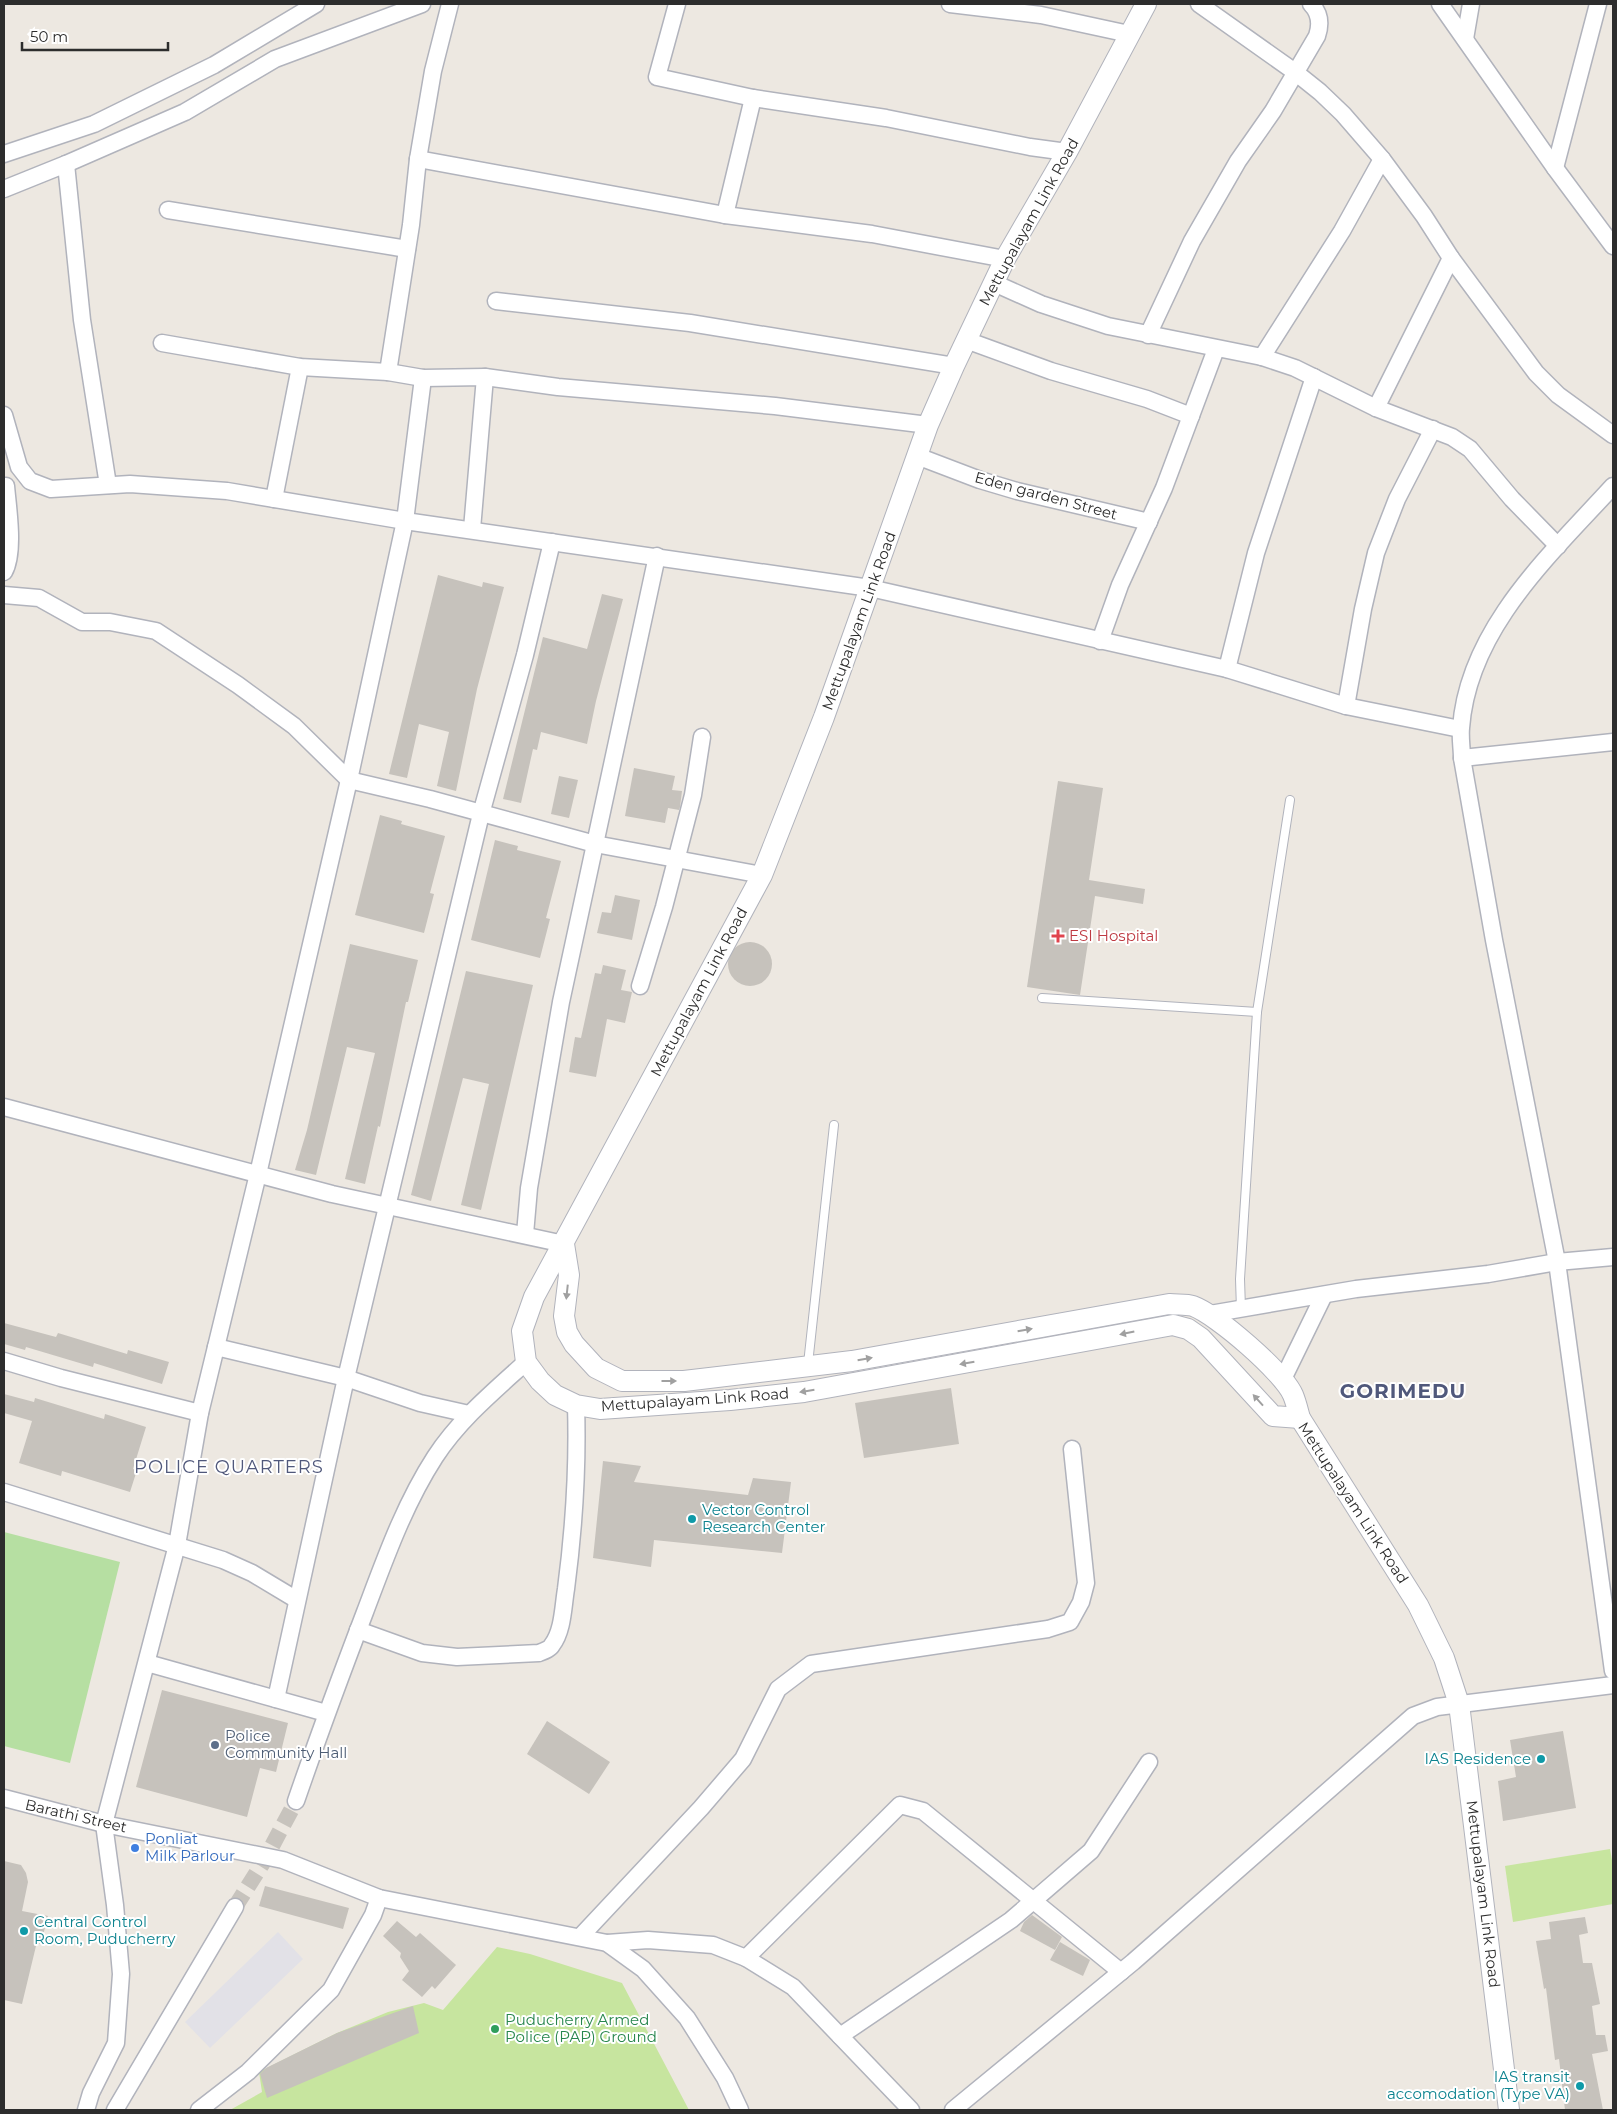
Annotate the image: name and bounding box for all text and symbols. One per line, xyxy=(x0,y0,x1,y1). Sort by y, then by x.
scale bar xyxy=(22,20,169,52)
text: 50 m xyxy=(30,27,68,46)
street label: Mettupalayam Link Road xyxy=(975,135,1083,309)
street label: Eden garden Street xyxy=(973,467,1120,524)
street label: Mettupalayam Link Road xyxy=(817,529,900,713)
street label: Mettupalayam Link Road xyxy=(646,904,751,1080)
place label: ESI Hospital xyxy=(1069,926,1158,945)
marker: ESI Hospital xyxy=(1051,929,1065,943)
one-way arrow xyxy=(563,1284,571,1300)
one-way arrow xyxy=(1017,1326,1033,1334)
one-way arrow xyxy=(1119,1329,1134,1337)
one-way arrow xyxy=(857,1355,873,1363)
one-way arrow xyxy=(959,1359,975,1367)
one-way arrow xyxy=(661,1377,677,1385)
district label: GORIMEDU xyxy=(1340,1379,1466,1403)
street label: Mettupalayam Link Road xyxy=(600,1383,790,1416)
one-way arrow xyxy=(799,1388,815,1396)
one-way arrow xyxy=(1252,1394,1264,1406)
street label: Mettupalayam Link Road xyxy=(1294,1418,1413,1587)
district label: POLICE QUARTERS xyxy=(134,1456,324,1478)
place label: Vector Control Research Center xyxy=(702,1500,826,1536)
marker: Vector Control Research Center xyxy=(686,1513,698,1525)
place label: Police Community Hall xyxy=(225,1726,347,1762)
marker: Police Community Hall xyxy=(209,1739,221,1751)
place label: IAS Residence xyxy=(1425,1749,1531,1768)
marker: IAS Residence xyxy=(1535,1753,1547,1765)
street label: Barathi Street xyxy=(23,1795,129,1836)
street label: Mettupalayam Link Road xyxy=(1463,1799,1504,1989)
place label: Ponliat Milk Parlour xyxy=(145,1829,235,1865)
marker: Ponliat Milk Parlour xyxy=(129,1842,141,1854)
place label: Central Control Room, Puducherry xyxy=(34,1912,176,1948)
marker: Central Control Room, Puducherry xyxy=(18,1925,30,1937)
place label: Puducherry Armed Police (PAP) Ground xyxy=(505,2010,657,2046)
marker: Puducherry Armed Police (PAP) Ground xyxy=(489,2023,501,2035)
place label: IAS transit accomodation (Type VA) xyxy=(1387,2067,1570,2103)
marker: IAS transit accomodation (Type VA) xyxy=(1574,2080,1586,2092)

